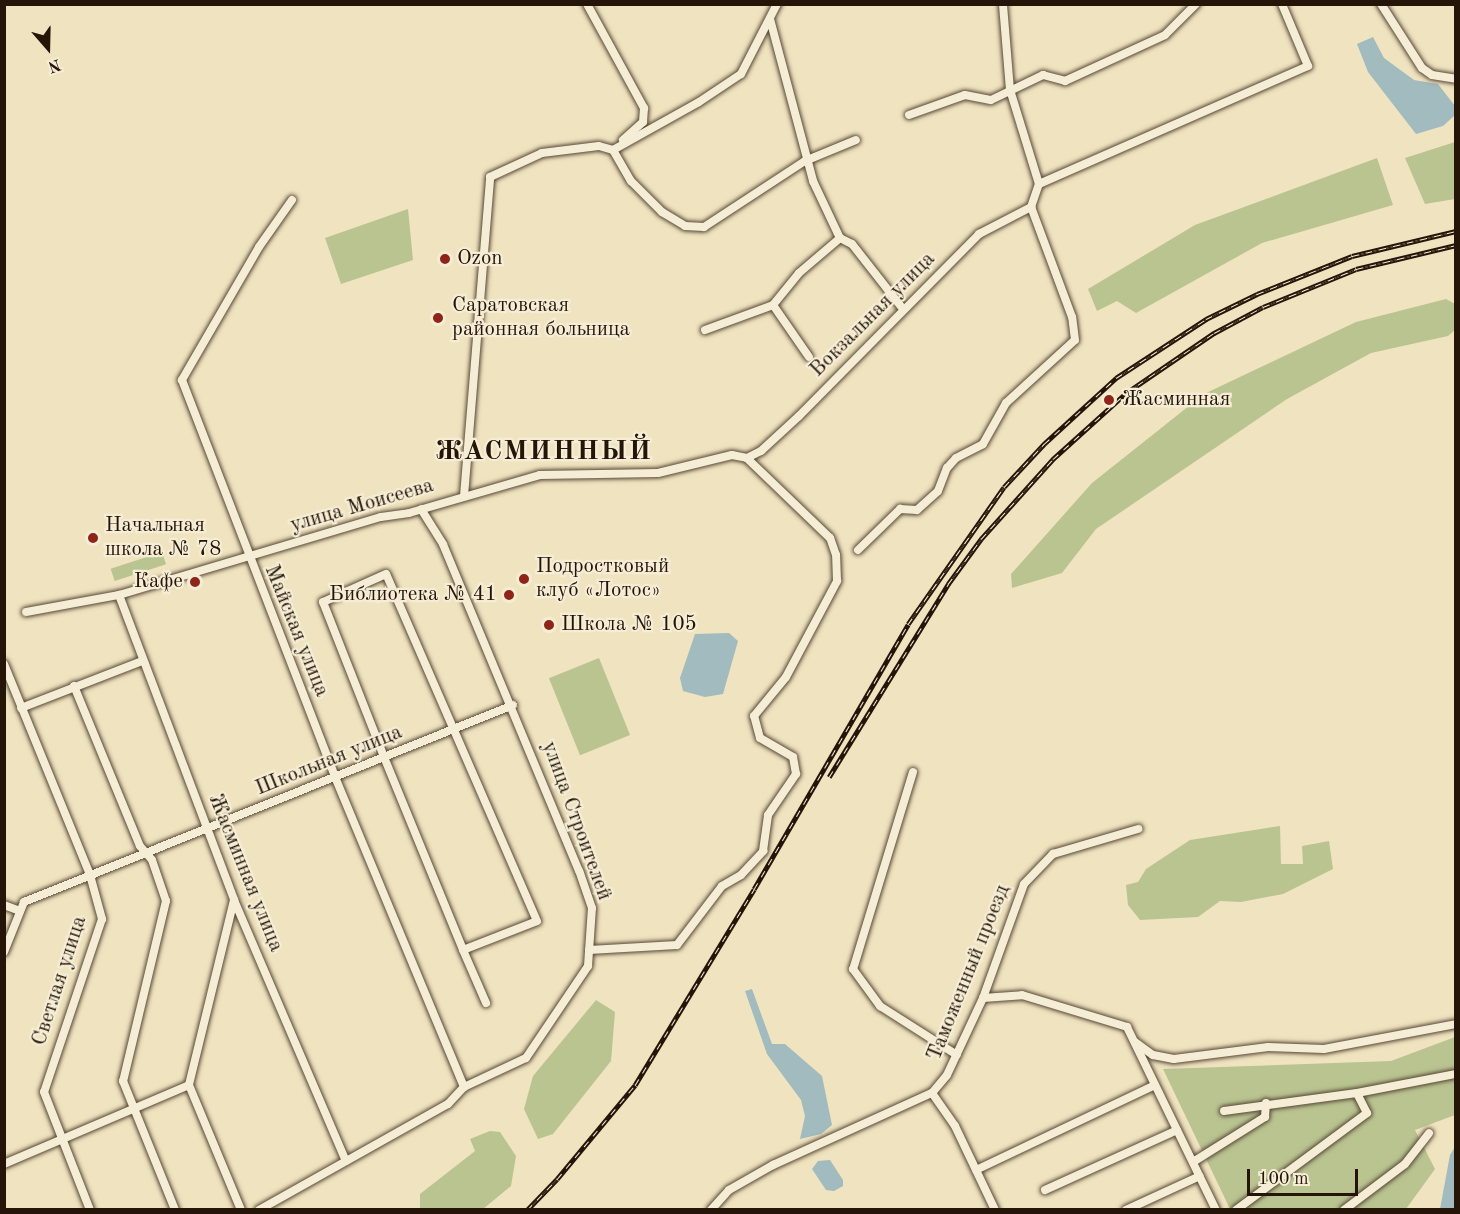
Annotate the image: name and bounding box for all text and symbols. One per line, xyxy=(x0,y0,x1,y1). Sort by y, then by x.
north arrow xyxy=(18,18,78,78)
text: N xyxy=(46,55,63,75)
place label: Ozon xyxy=(457,246,503,272)
street label: Вокзальная улица xyxy=(805,247,941,383)
marker: Ozon xyxy=(438,252,452,266)
place label: Саратовская районная больница xyxy=(452,293,630,343)
marker: Саратовская районная больница xyxy=(429,309,447,327)
place label: Жасминная xyxy=(1122,387,1230,413)
marker: Жасминная xyxy=(1100,391,1118,409)
district label: ЖАСМИННЫЙ xyxy=(436,436,652,468)
street label: улица Моисеева xyxy=(287,474,437,538)
place label: Начальная школа № 78 xyxy=(105,513,221,563)
marker: Начальная школа № 78 xyxy=(86,531,100,545)
place label: Подростковый клуб «Лотос» xyxy=(536,554,669,604)
street label: Майская улица xyxy=(258,561,334,701)
place label: Кафе xyxy=(134,569,183,595)
marker: Подростковый клуб «Лотос» xyxy=(517,572,531,586)
marker: Кафе xyxy=(188,575,202,589)
place label: Библиотека № 41 xyxy=(329,582,497,608)
marker: Библиотека № 41 xyxy=(502,588,516,602)
place label: Школа № 105 xyxy=(561,612,697,638)
marker: Школа № 105 xyxy=(542,618,556,632)
street label: Школьная улица xyxy=(252,720,406,802)
street label: улица Строителей xyxy=(536,738,616,904)
street label: Жасминная улица xyxy=(202,790,288,956)
street label: Таможенный проезд xyxy=(922,881,1016,1065)
street label: Светлая улица xyxy=(27,913,93,1049)
scale bar xyxy=(1250,1157,1361,1195)
text: 100 m xyxy=(1258,1170,1309,1188)

